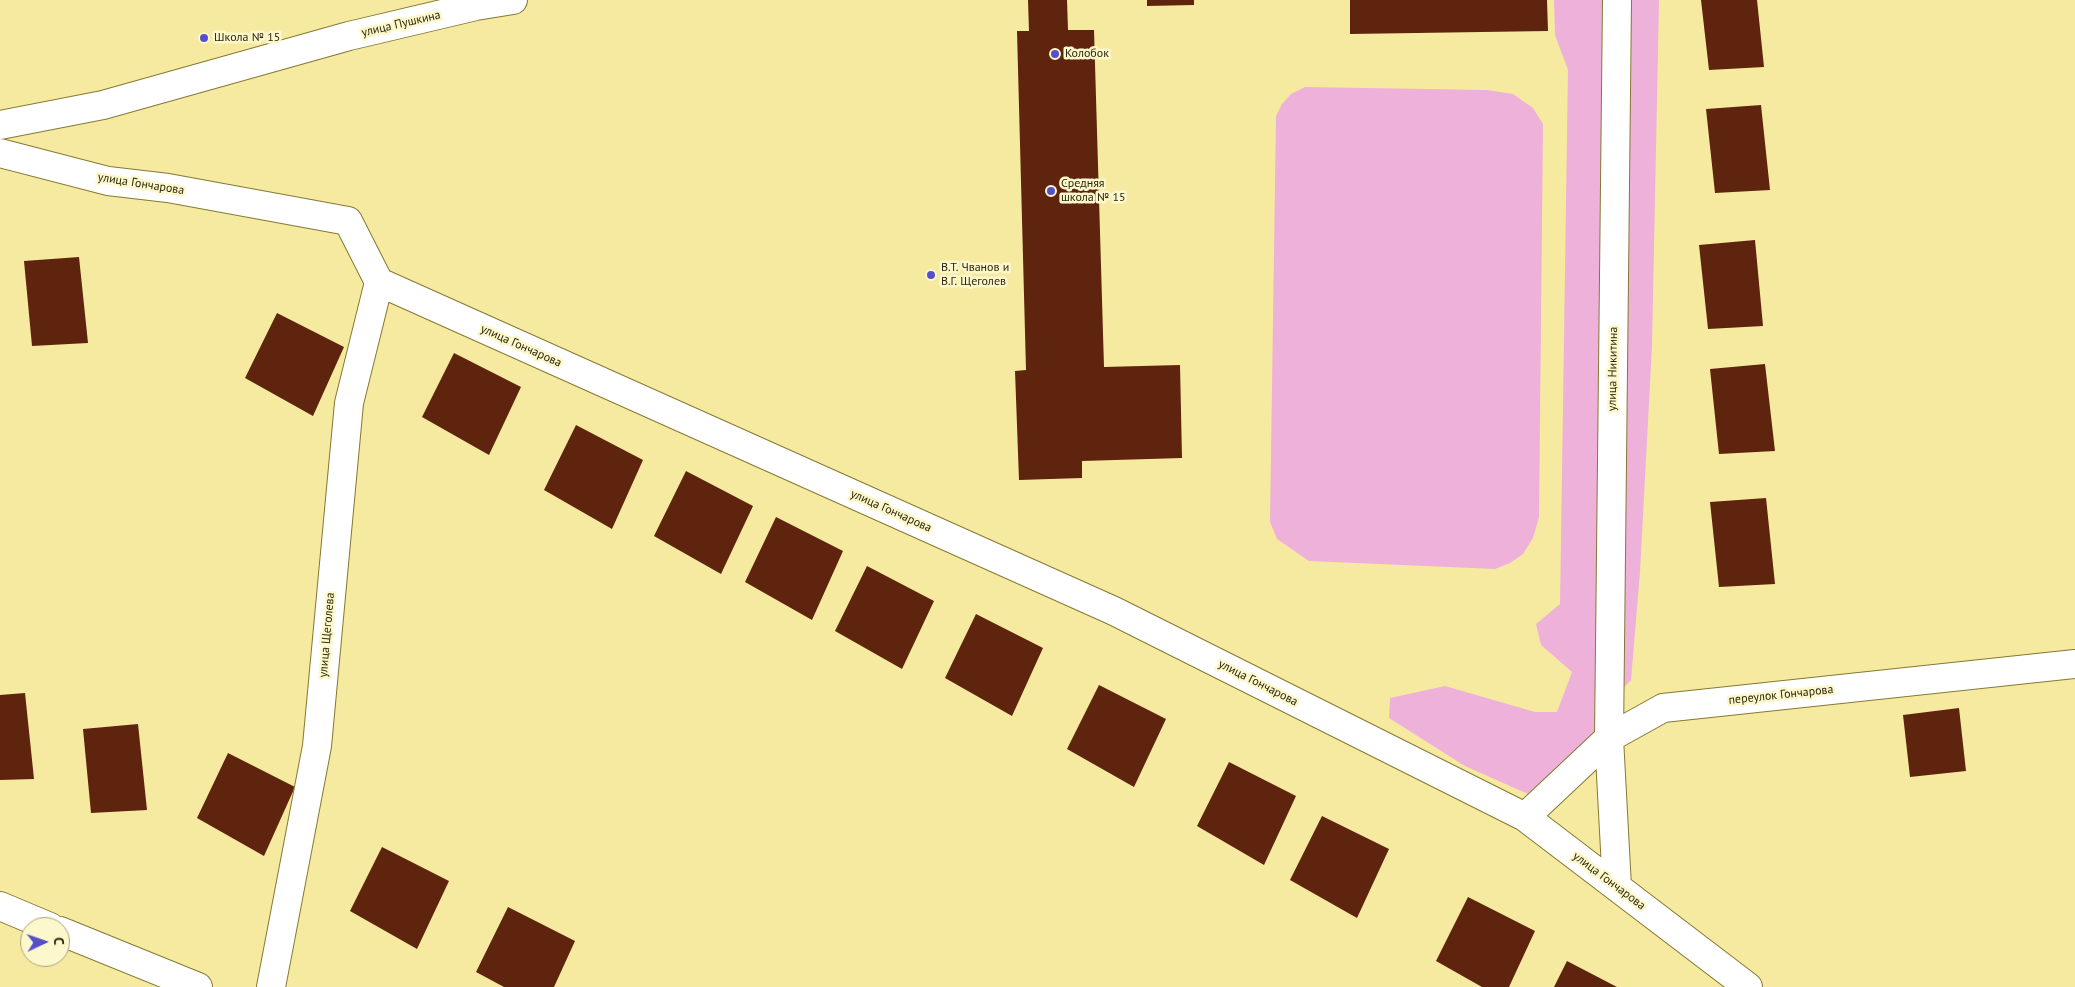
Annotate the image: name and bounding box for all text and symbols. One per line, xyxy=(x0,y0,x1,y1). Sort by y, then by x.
street label: улица Пушкина xyxy=(360,8,442,40)
place label: Школа № 15 xyxy=(214,31,280,45)
marker: Школа № 15 xyxy=(198,32,210,44)
place label: Колобок xyxy=(1065,47,1109,61)
marker: Колобок xyxy=(1049,48,1061,60)
street label: улица Гончарова xyxy=(97,170,185,198)
place label: Средняя школа № 15 xyxy=(1061,177,1126,205)
marker: Средняя школа № 15 xyxy=(1045,185,1057,197)
place label: В.Т. Чванов и В.Г. Щеголев xyxy=(941,261,1009,289)
marker: В.Т. Чванов и В.Г. Щеголев xyxy=(925,269,937,281)
street label: улица Гончарова xyxy=(478,322,564,370)
street label: улица Никитина xyxy=(1605,327,1621,411)
street label: улица Гончарова xyxy=(848,487,934,535)
street label: улица Щеголева xyxy=(316,592,338,678)
street label: улица Гончарова xyxy=(1216,657,1300,709)
street label: переулок Гончарова xyxy=(1728,682,1834,708)
street label: улица Гончарова xyxy=(1570,849,1648,913)
north arrow xyxy=(20,917,70,967)
text: С xyxy=(50,937,68,946)

